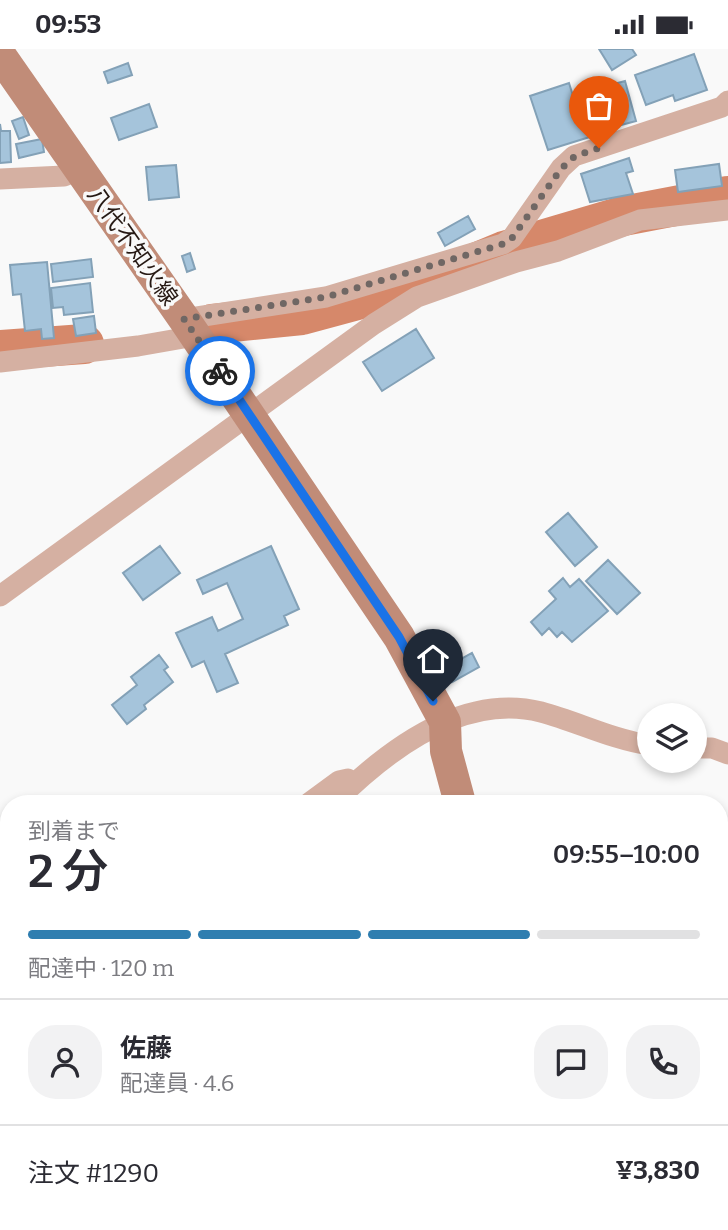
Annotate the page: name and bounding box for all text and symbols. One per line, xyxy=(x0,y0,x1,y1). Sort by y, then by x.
text: 09:53 xyxy=(35,9,101,40)
pin xyxy=(569,76,629,148)
icon: bag xyxy=(580,87,618,125)
street label: 八代不知火線 xyxy=(82,181,184,311)
courier xyxy=(185,336,255,406)
icon: bike xyxy=(201,352,239,390)
pin xyxy=(403,629,463,701)
icon: home xyxy=(414,640,452,678)
map controls xyxy=(637,703,707,773)
button: layers xyxy=(637,703,707,773)
text: 到着まで xyxy=(28,817,120,845)
text: 09:55–10:00 xyxy=(553,839,700,870)
text: 2 分 xyxy=(28,844,108,899)
text: 配達中 · 120 m xyxy=(28,954,174,982)
button: person xyxy=(28,1025,102,1099)
button: chat xyxy=(534,1025,608,1099)
button: phone xyxy=(626,1025,700,1099)
text: 佐藤 xyxy=(120,1033,172,1064)
text: 配達員 · 4.6 xyxy=(120,1069,234,1097)
text: ¥3,830 xyxy=(616,1155,700,1186)
text: 注文 #1290 xyxy=(28,1158,159,1189)

